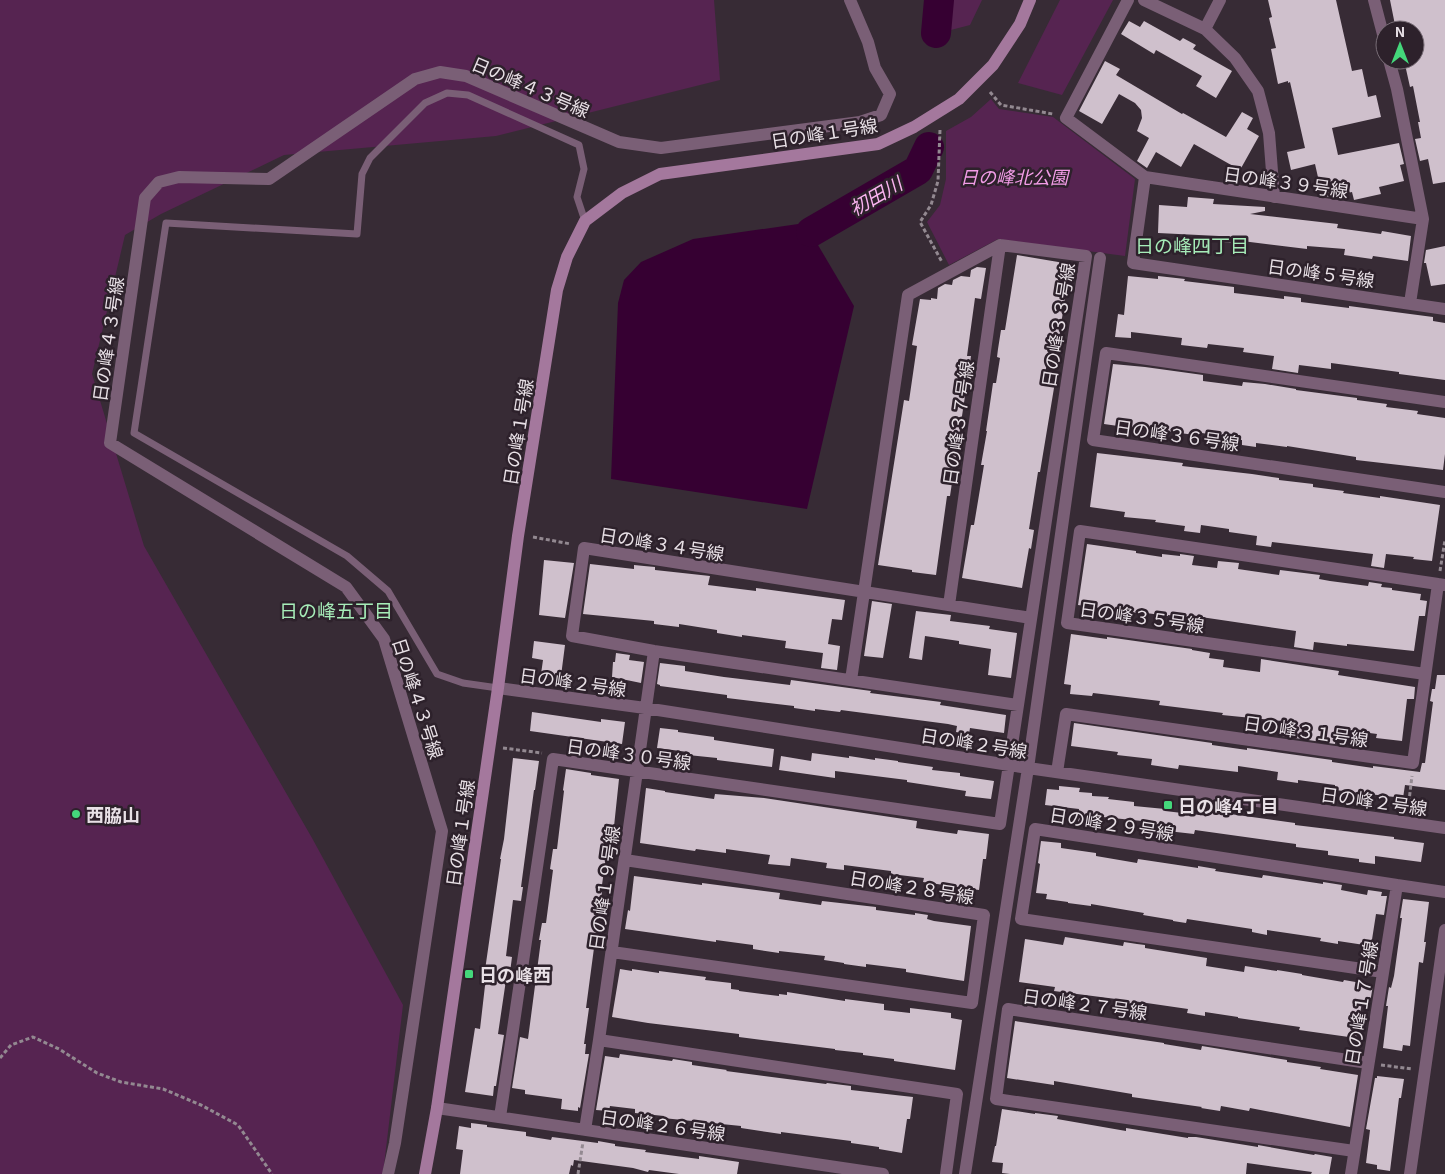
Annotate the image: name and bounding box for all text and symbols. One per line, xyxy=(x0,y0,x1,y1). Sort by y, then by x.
north arrow xyxy=(1375,20,1425,70)
text: N xyxy=(1395,21,1405,41)
street label: 日の峰４３号線 xyxy=(468,49,594,123)
street label: 日の峰１号線 xyxy=(769,111,879,153)
street label: 日の峰３９号線 xyxy=(1222,159,1350,203)
park label: 日の峰北公園 xyxy=(960,163,1071,189)
water label: 初田川 xyxy=(844,168,908,221)
district label: 日の峰四丁目 xyxy=(1135,231,1249,258)
street label: 日の峰５号線 xyxy=(1266,252,1376,292)
street label: 日の峰３３号線 xyxy=(1034,261,1080,389)
street label: 日の峰４３号線 xyxy=(85,275,129,403)
street label: 日の峰３７号線 xyxy=(935,359,979,487)
street label: 日の峰１号線 xyxy=(496,377,538,487)
street label: 日の峰３６号線 xyxy=(1113,412,1241,456)
street label: 日の峰３４号線 xyxy=(598,520,726,566)
street label: 日の峰３５号線 xyxy=(1078,594,1206,638)
district label: 日の峰五丁目 xyxy=(279,596,393,623)
street label: 日の峰４３号線 xyxy=(387,634,451,762)
street label: 日の峰２号線 xyxy=(518,661,628,701)
street label: 日の峰３１号線 xyxy=(1242,708,1370,752)
street label: 日の峰２号線 xyxy=(919,721,1029,763)
street label: 日の峰３０号線 xyxy=(565,731,693,775)
street label: 日の峰１号線 xyxy=(439,778,479,888)
street label: 日の峰２号線 xyxy=(1319,780,1429,820)
place label: 日の峰4丁目 xyxy=(1178,792,1279,818)
marker: 日の峰4丁目 xyxy=(1162,799,1174,811)
street label: 日の峰２９号線 xyxy=(1048,800,1176,846)
place label: 西脇山 xyxy=(86,801,140,827)
marker: 西脇山 xyxy=(70,808,82,820)
street label: 日の峰１９号線 xyxy=(581,824,625,952)
street label: 日の峰２８号線 xyxy=(848,863,976,909)
street label: 日の峰１７号線 xyxy=(1337,939,1383,1067)
place label: 日の峰西 xyxy=(479,961,551,987)
marker: 日の峰西 xyxy=(463,968,475,980)
street label: 日の峰２７号線 xyxy=(1021,981,1149,1025)
street label: 日の峰２６号線 xyxy=(599,1102,727,1146)

